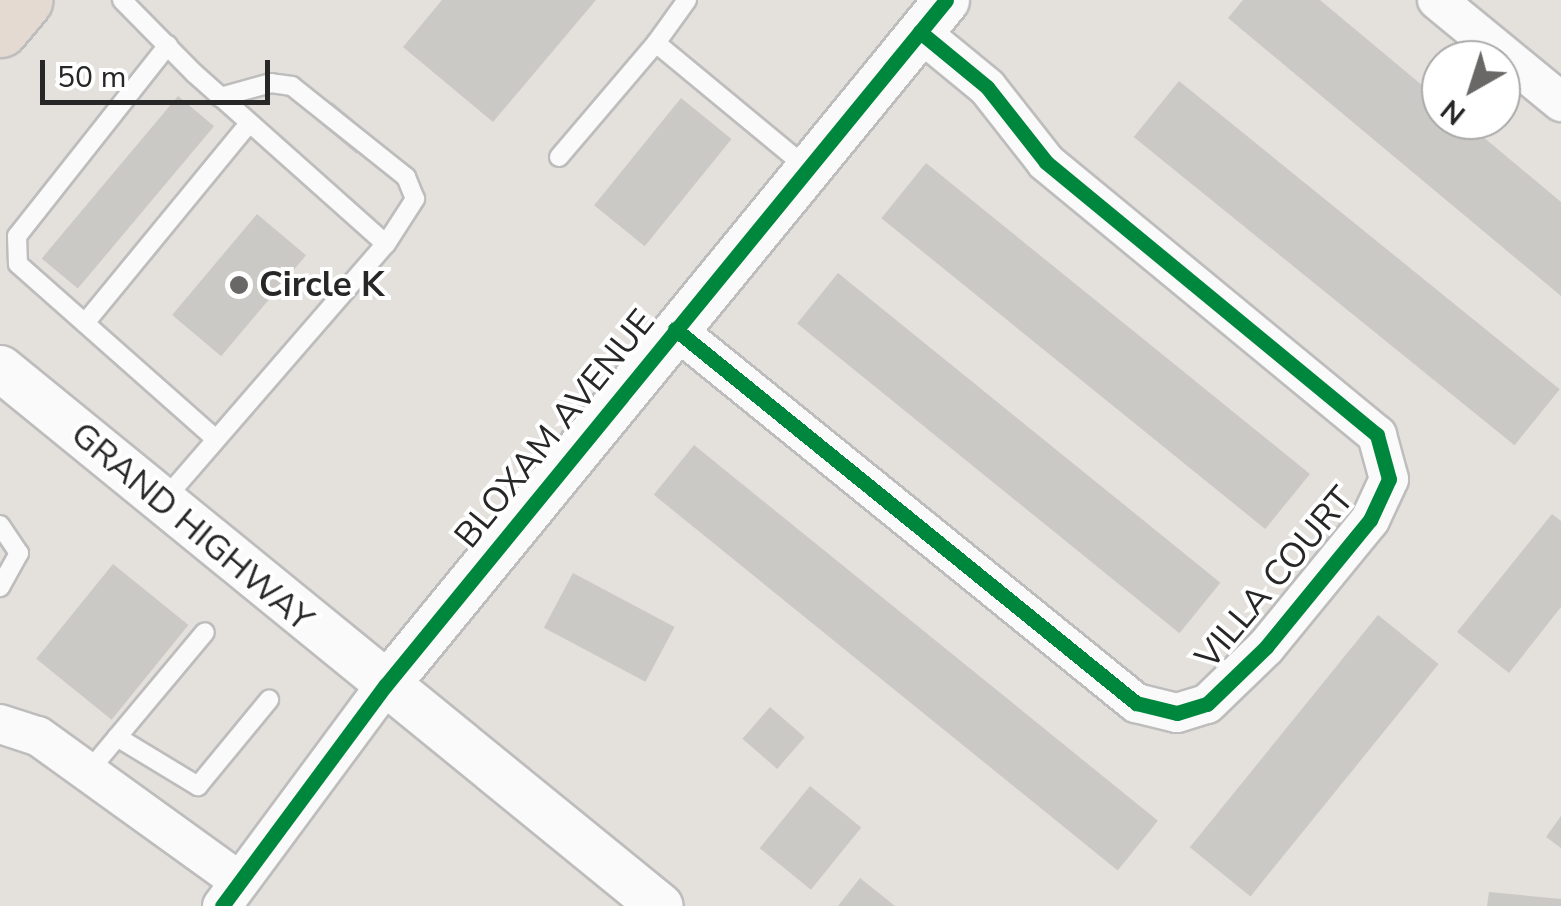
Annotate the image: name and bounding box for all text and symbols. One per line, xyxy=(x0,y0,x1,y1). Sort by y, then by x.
scale bar xyxy=(45,40,275,102)
north arrow xyxy=(1421,40,1521,140)
text: 50 m xyxy=(57,57,126,98)
text: N xyxy=(1433,90,1473,133)
place label: Circle K xyxy=(259,264,384,306)
marker: Circle K xyxy=(228,274,250,296)
street label: BLOXAM AVENUE xyxy=(446,302,664,556)
street label: GRAND HIGHWAY xyxy=(62,413,322,641)
street label: VILLA COURT xyxy=(1187,479,1363,677)

